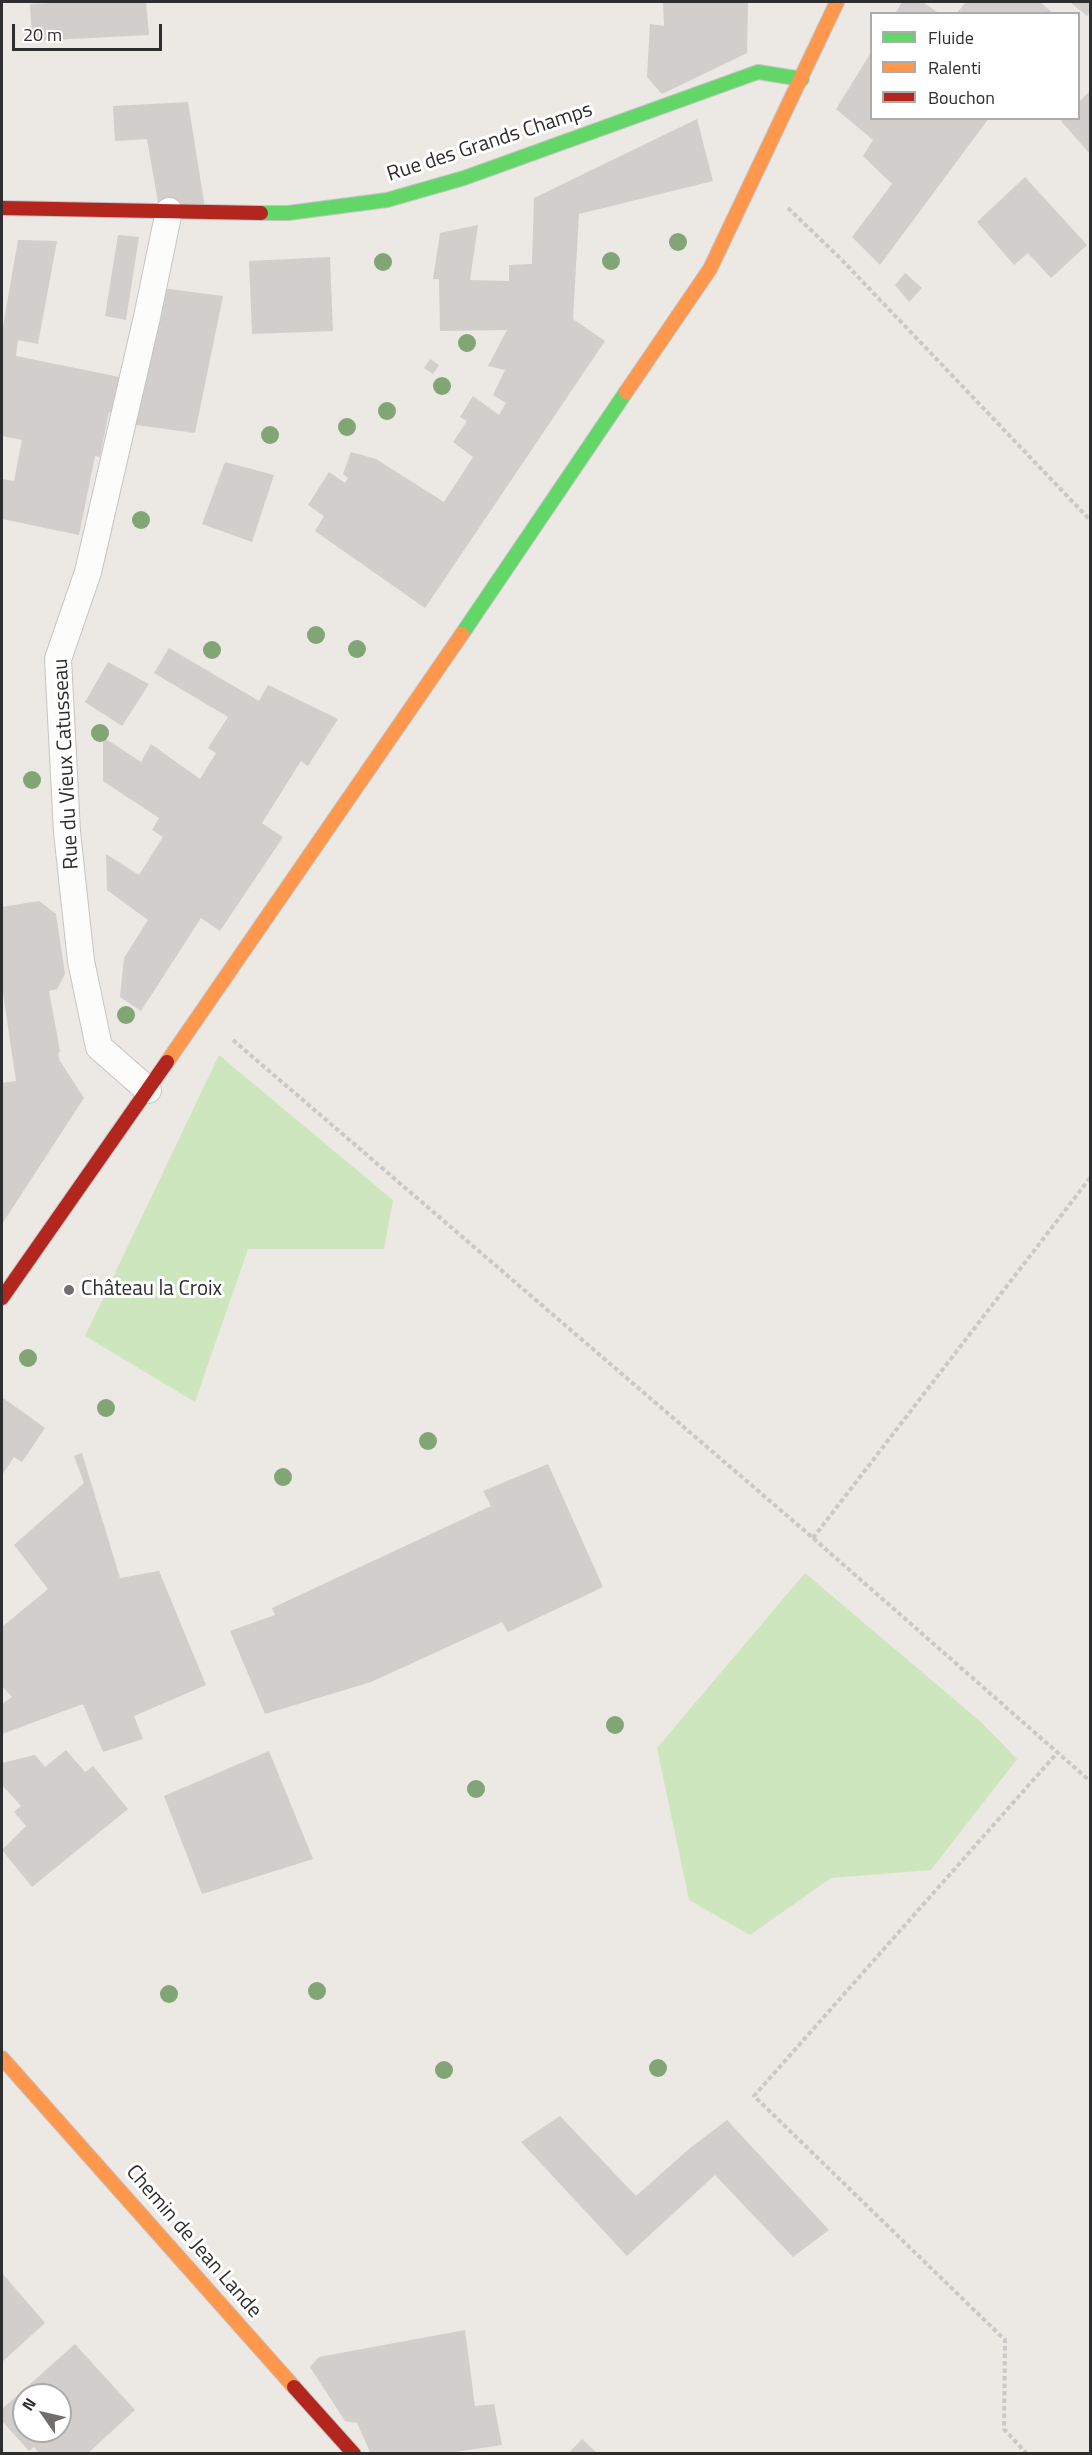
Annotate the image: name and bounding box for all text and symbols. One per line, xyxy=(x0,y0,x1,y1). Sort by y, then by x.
scale bar xyxy=(15,12,165,50)
legend xyxy=(870,12,1080,120)
text: 20 m xyxy=(23,21,62,48)
text: Fluide xyxy=(928,24,974,51)
text: Ralenti xyxy=(928,54,981,81)
text: Bouchon xyxy=(928,84,995,111)
street label: Rue des Grands Champs xyxy=(384,98,596,188)
street label: Rue du Vieux Catusseau xyxy=(49,658,85,870)
place label: Château la Croix xyxy=(81,1277,222,1303)
marker: Château la Croix xyxy=(62,1283,76,1297)
street label: Chemin de Jean Lande xyxy=(120,2160,266,2324)
north arrow xyxy=(12,2383,72,2443)
text: N xyxy=(16,2393,42,2415)

